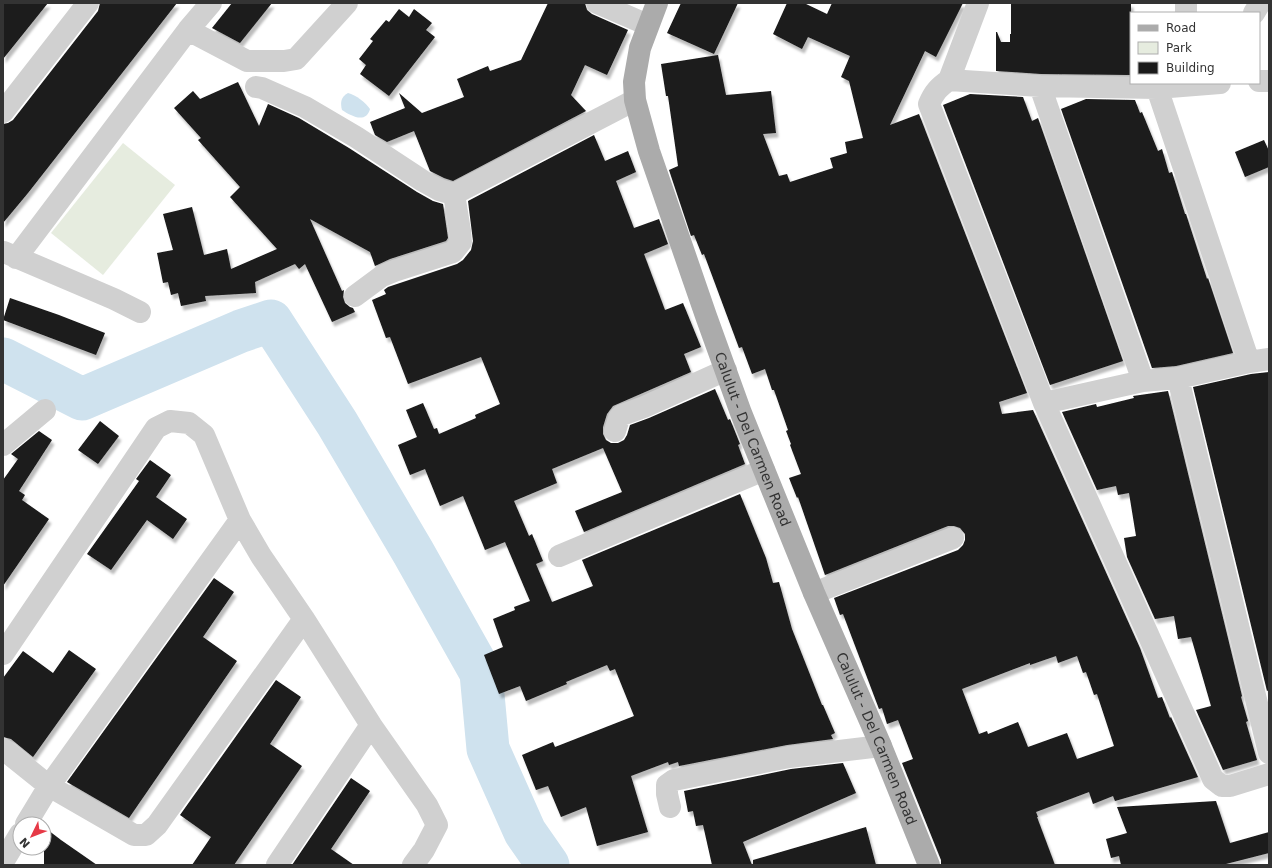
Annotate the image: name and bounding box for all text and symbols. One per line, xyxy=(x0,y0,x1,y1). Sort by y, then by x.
legend xyxy=(1130,12,1260,84)
text: Road xyxy=(1166,21,1196,35)
text: Park xyxy=(1166,41,1192,55)
text: Building xyxy=(1166,61,1215,75)
street label: Calulut - Del Carmen Road xyxy=(712,350,794,529)
street label: Calulut - Del Carmen Road xyxy=(833,650,920,827)
north arrow xyxy=(12,816,52,856)
text: N xyxy=(17,835,33,850)

